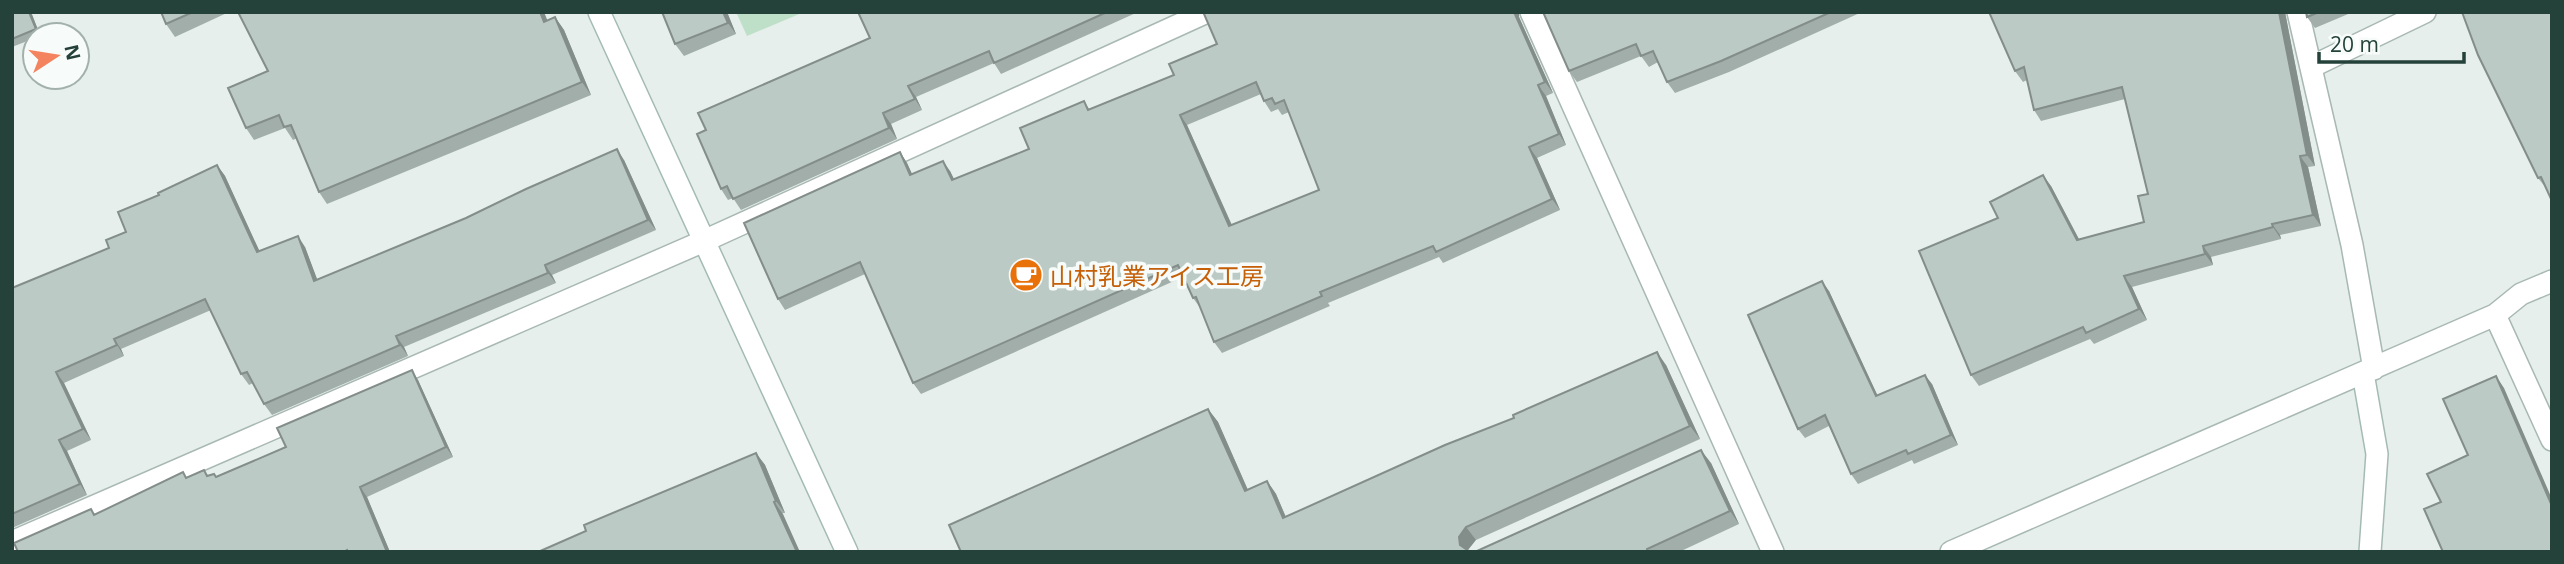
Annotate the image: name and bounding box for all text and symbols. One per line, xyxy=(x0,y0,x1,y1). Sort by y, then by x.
north arrow xyxy=(21,21,91,91)
scale bar xyxy=(2319,21,2464,65)
text: 20 m xyxy=(2330,30,2379,58)
text: N xyxy=(58,42,87,63)
cafe icon: 山村乳業アイス工房 xyxy=(1007,256,1045,294)
place label: 山村乳業アイス工房 xyxy=(1050,259,1264,292)

